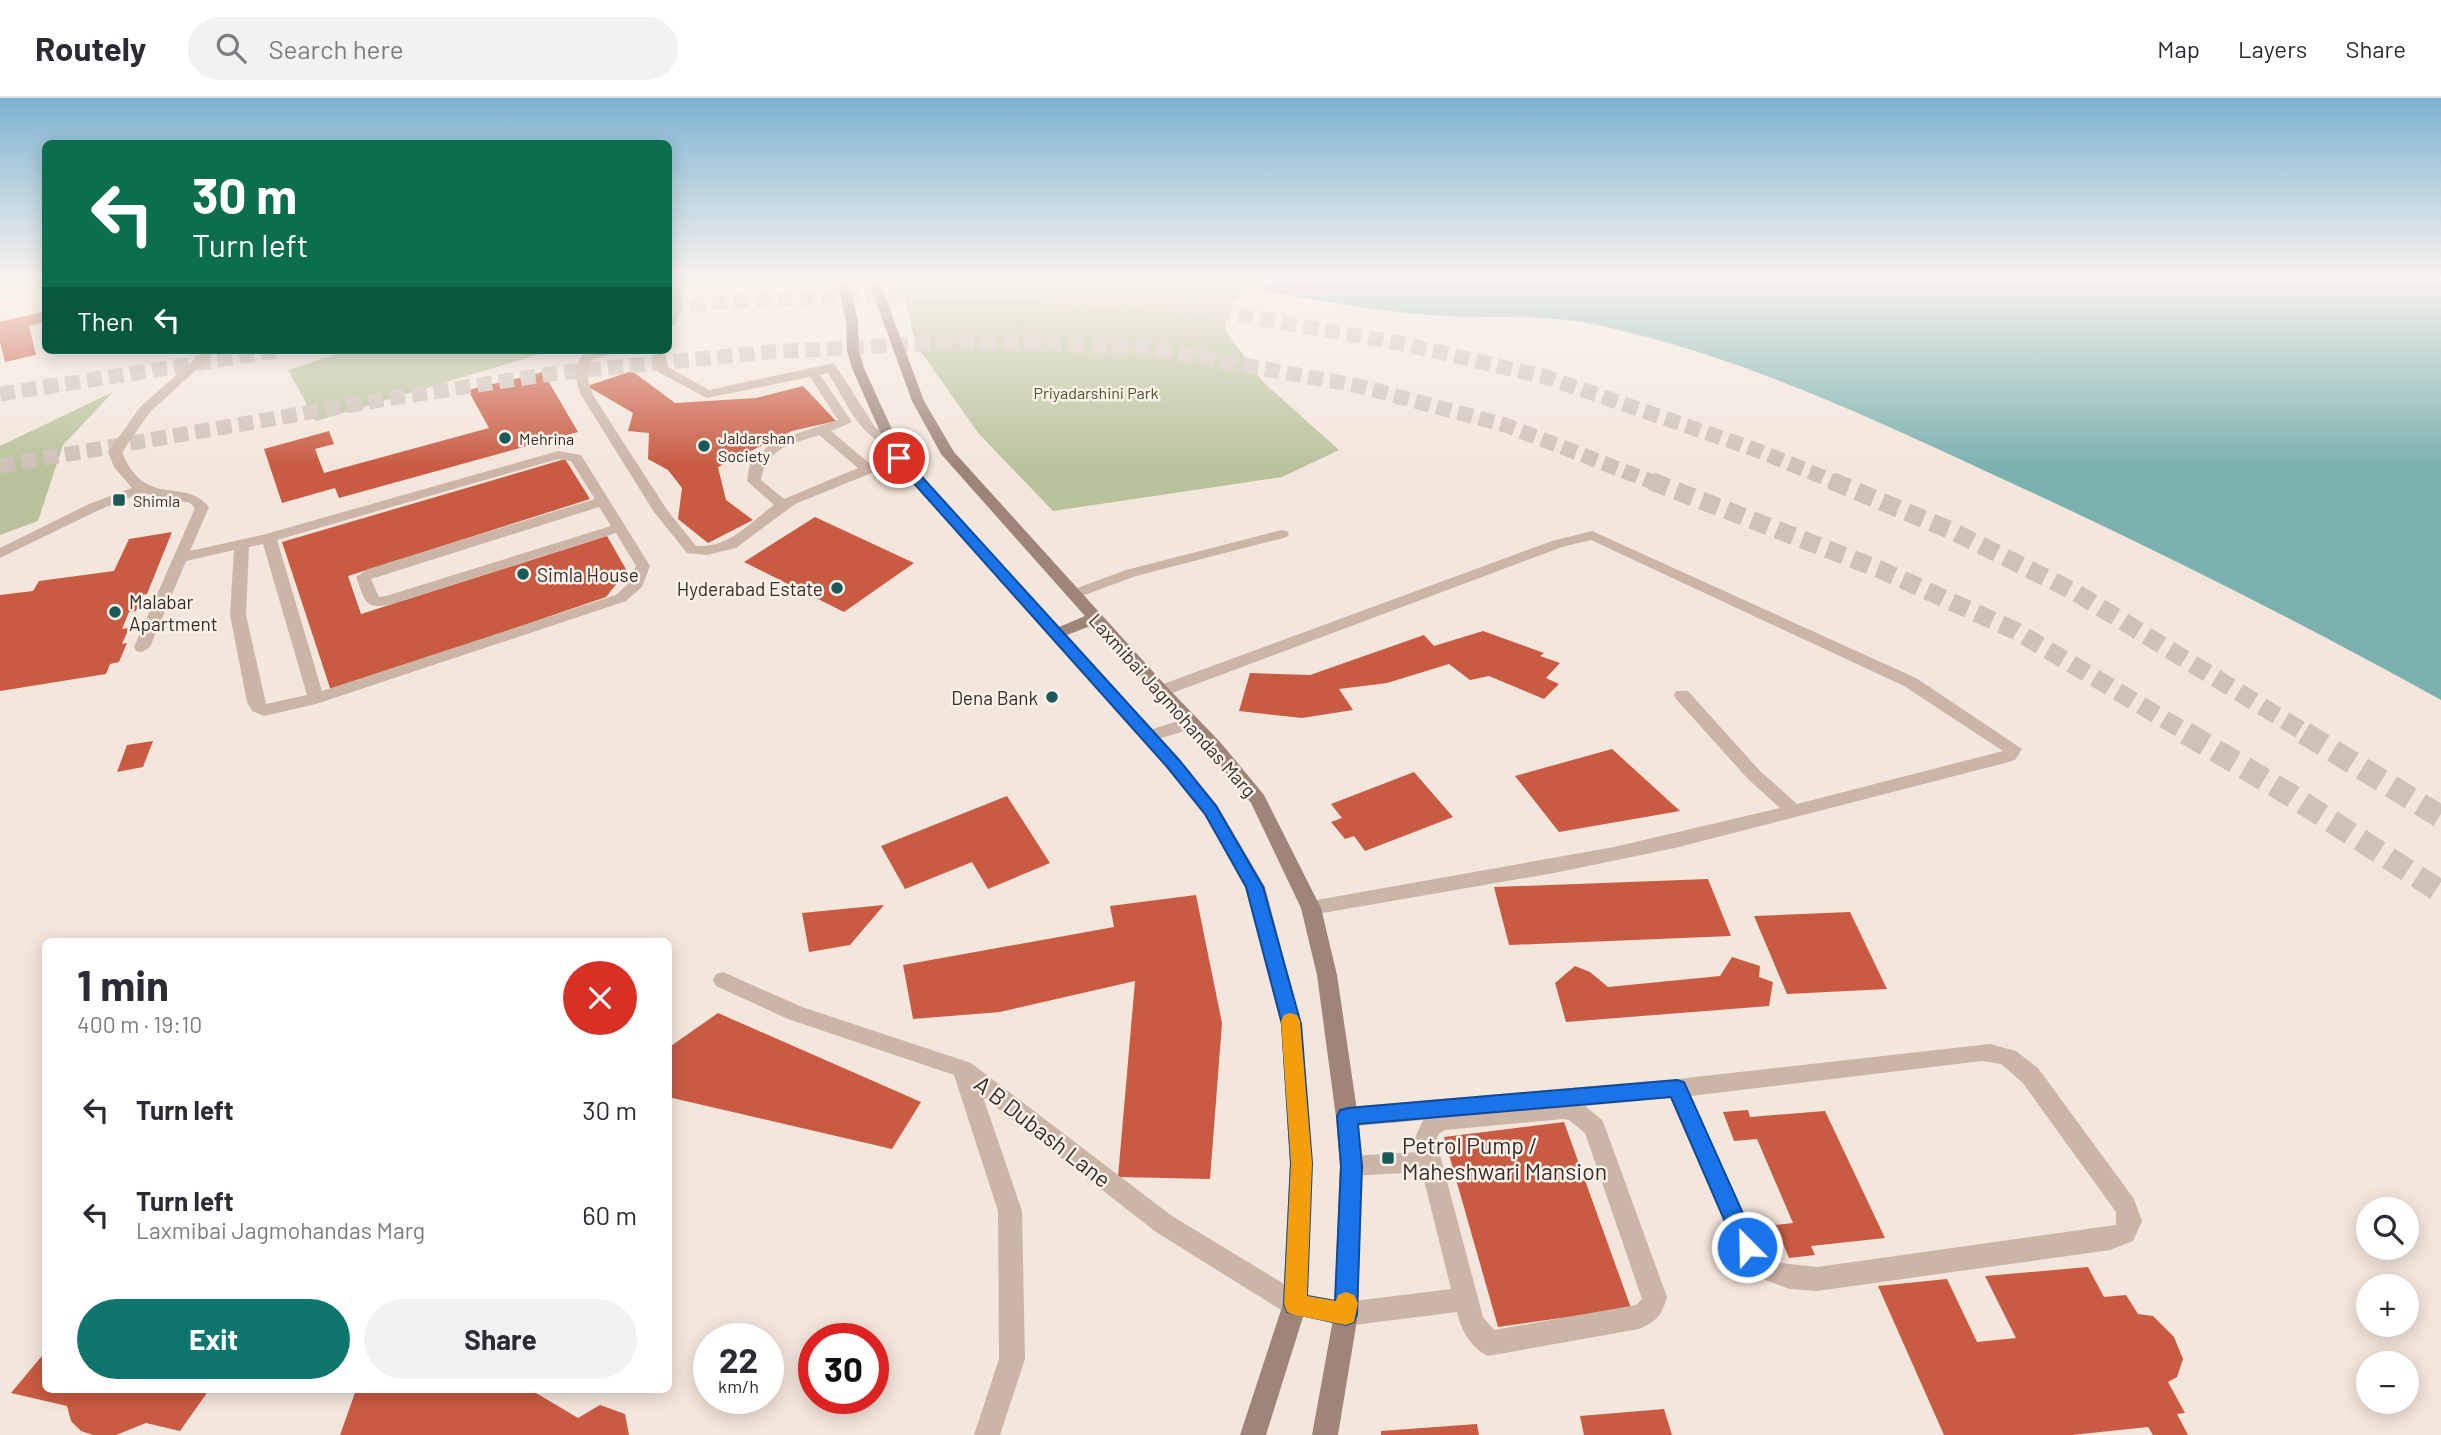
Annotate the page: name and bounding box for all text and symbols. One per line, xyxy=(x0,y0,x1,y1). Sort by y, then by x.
search box xyxy=(188,17,678,80)
text: Routely xyxy=(35,28,146,68)
icon: search xyxy=(212,29,250,67)
text: Search here xyxy=(268,33,404,64)
text: Map xyxy=(2157,34,2200,63)
text: Layers xyxy=(2238,34,2307,63)
text: Share xyxy=(2345,34,2406,63)
text: 30 m xyxy=(192,165,297,224)
icon: left xyxy=(77,168,168,259)
text: Turn left xyxy=(192,225,309,263)
icon: left xyxy=(148,301,186,339)
text: Then xyxy=(77,305,134,336)
park label: Priyadarshini Park xyxy=(1033,383,1159,402)
place label: Jaldarshan Society xyxy=(718,428,795,465)
pin xyxy=(869,428,929,488)
place label: Mehrina xyxy=(519,429,574,448)
marker: Mehrina xyxy=(497,430,513,446)
marker: Jaldarshan Society xyxy=(696,438,712,454)
icon: arrive xyxy=(880,439,918,477)
place label: Shimla xyxy=(133,491,180,510)
marker: Shimla xyxy=(111,492,127,508)
place label: Simla House xyxy=(537,563,639,586)
marker: Simla House xyxy=(515,566,531,582)
place label: Hyderabad Estate xyxy=(677,577,823,600)
marker: Hyderabad Estate xyxy=(829,580,845,596)
place label: Malabar Apartment xyxy=(129,590,218,635)
marker: Malabar Apartment xyxy=(107,604,123,620)
street label: Laxmibai Jagmohandas Marg xyxy=(1085,609,1261,801)
place label: Dena Bank xyxy=(951,686,1038,709)
marker: Dena Bank xyxy=(1044,689,1060,705)
text: 1 min xyxy=(77,959,169,1009)
button: close xyxy=(563,961,637,1035)
text: 400 m · 19:10 xyxy=(77,1010,202,1038)
street label: A B Dubash Lane xyxy=(969,1069,1117,1193)
icon: left xyxy=(77,1091,115,1129)
text: Turn left xyxy=(136,1094,234,1125)
text: 30 m xyxy=(582,1094,637,1125)
place label: Petrol Pump / Maheshwari Mansion xyxy=(1402,1131,1607,1185)
marker: Petrol Pump / Maheshwari Mansion xyxy=(1380,1150,1396,1166)
text: Turn left xyxy=(136,1185,234,1216)
icon: left xyxy=(77,1196,115,1234)
map controls xyxy=(2356,1197,2419,1414)
button: search xyxy=(2356,1197,2419,1260)
text: 60 m xyxy=(582,1199,637,1230)
position arrow xyxy=(1710,1210,1784,1284)
text: Laxmibai Jagmohandas Marg xyxy=(136,1216,425,1244)
button: + xyxy=(2356,1274,2419,1337)
button: Exit xyxy=(77,1299,350,1379)
button: Share xyxy=(364,1299,637,1379)
speed limit sign: 30 xyxy=(798,1323,889,1414)
text: 22 xyxy=(719,1338,758,1380)
button: − xyxy=(2356,1351,2419,1414)
text: km/h xyxy=(718,1375,759,1397)

